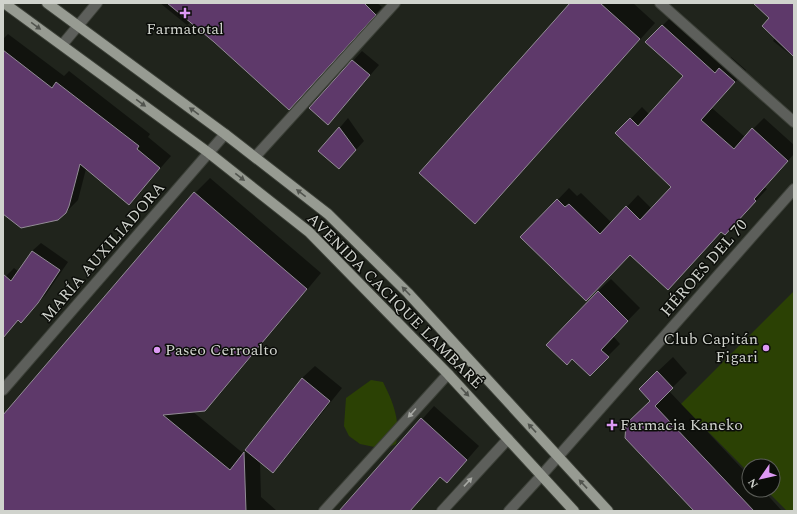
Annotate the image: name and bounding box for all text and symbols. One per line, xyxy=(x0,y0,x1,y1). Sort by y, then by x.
marker: Farmatotal xyxy=(180,8,190,18)
place label: Farmatotal xyxy=(146,17,224,41)
one-way arrow xyxy=(30,22,41,30)
one-way arrow xyxy=(135,98,146,107)
one-way arrow xyxy=(189,107,199,115)
one-way arrow xyxy=(234,172,245,181)
street label: MARÍA AUXILIADORA xyxy=(35,177,171,327)
one-way arrow xyxy=(295,189,306,198)
street label: AVENIDA CACIQUE LAMBARÉ xyxy=(301,207,489,395)
street label: HÉROES DEL 70 xyxy=(655,214,753,322)
one-way arrow xyxy=(401,286,411,296)
place label: Club Capitán Figari xyxy=(663,327,758,369)
place label: Paseo Cerroalto xyxy=(165,338,278,362)
marker: Club Capitán Figari xyxy=(761,343,771,353)
marker: Paseo Cerroalto xyxy=(152,345,162,355)
one-way arrow xyxy=(460,387,469,397)
one-way arrow xyxy=(408,408,417,419)
place label: Farmacia Kaneko xyxy=(620,413,743,437)
marker: Farmacia Kaneko xyxy=(607,420,617,430)
one-way arrow xyxy=(527,423,537,433)
north arrow xyxy=(741,458,781,498)
text: N xyxy=(744,475,763,492)
one-way arrow xyxy=(464,477,473,488)
one-way arrow xyxy=(578,479,588,489)

